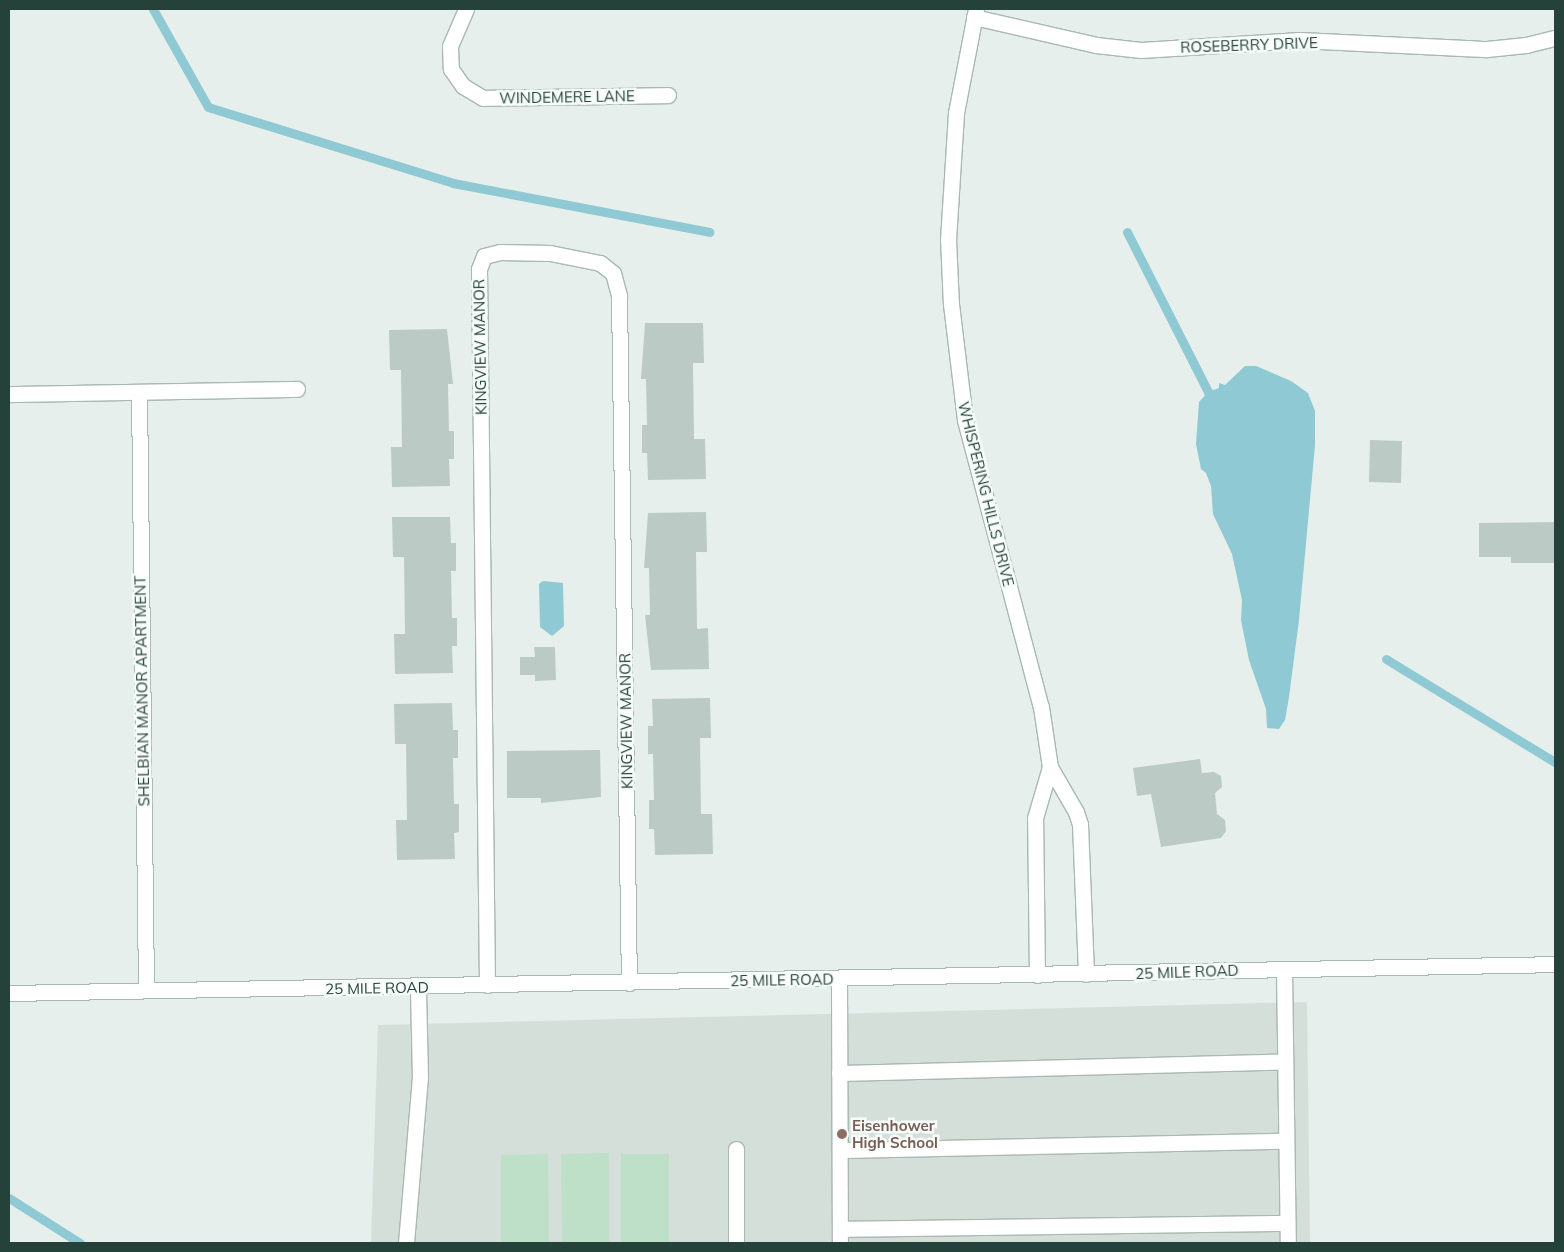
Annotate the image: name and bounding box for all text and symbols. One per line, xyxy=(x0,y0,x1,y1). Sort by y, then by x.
street label: ROSEBERRY DRIVE xyxy=(1180,34,1318,56)
street label: WINDEMERE LANE xyxy=(499,87,635,107)
street label: KINGVIEW MANOR xyxy=(470,279,490,415)
street label: WHISPERING HILLS DRIVE xyxy=(954,400,1018,588)
street label: SHELBIAN MANOR APARTMENT xyxy=(131,575,153,807)
street label: KINGVIEW MANOR xyxy=(616,653,636,789)
street label: 25 MILE ROAD xyxy=(1135,961,1239,983)
street label: 25 MILE ROAD xyxy=(730,970,834,990)
street label: 25 MILE ROAD xyxy=(325,978,429,998)
place label: Eisenhower High School xyxy=(852,1116,938,1151)
marker: Eisenhower High School xyxy=(836,1128,848,1140)

